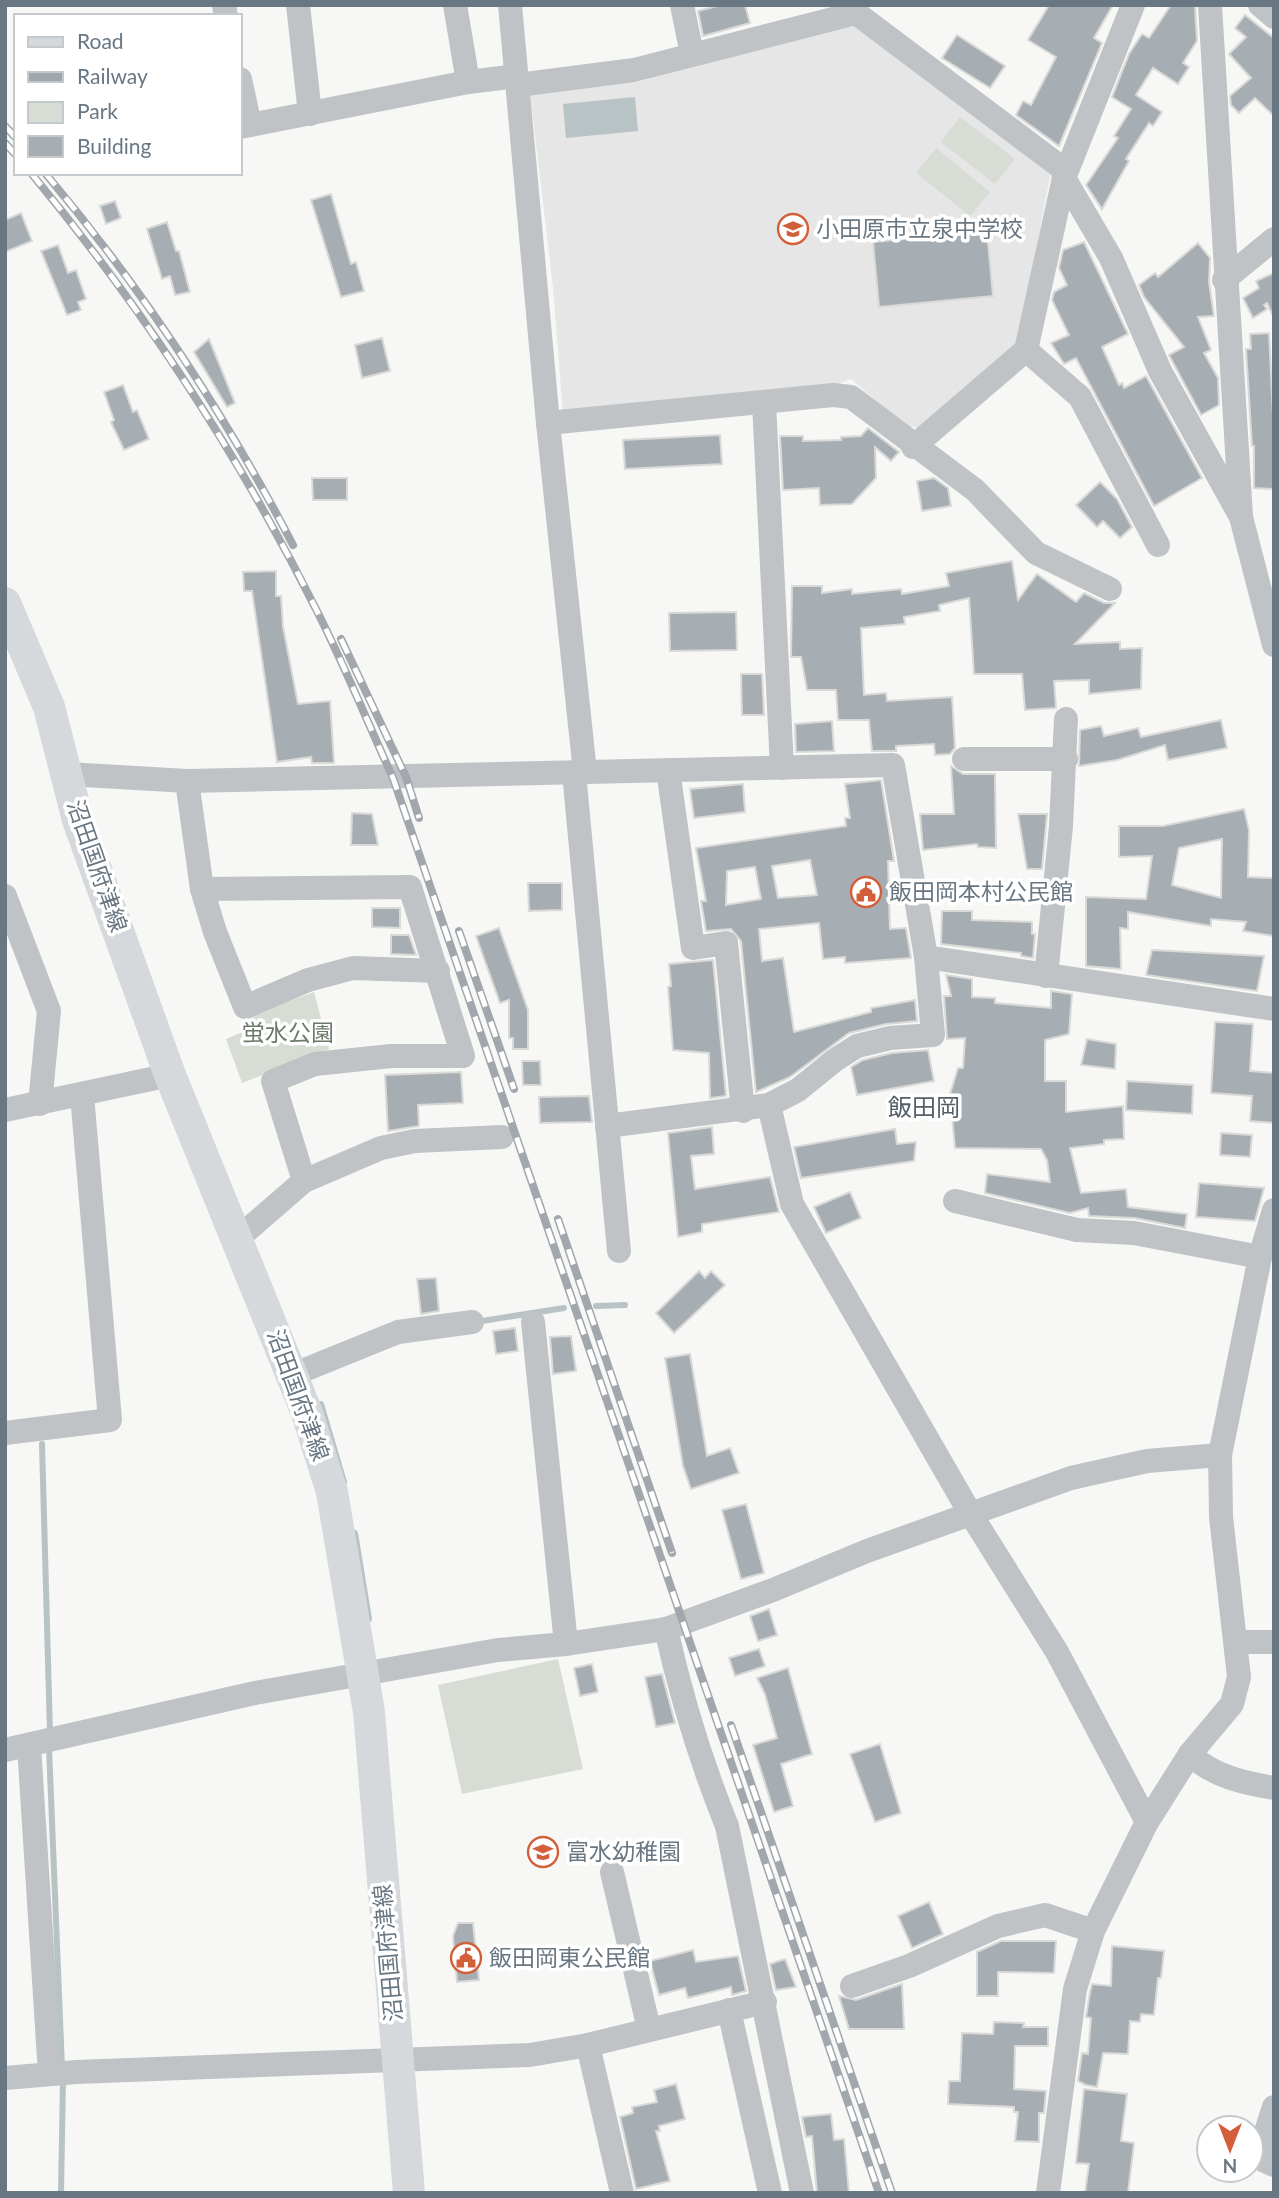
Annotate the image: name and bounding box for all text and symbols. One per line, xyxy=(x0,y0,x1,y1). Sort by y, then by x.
legend xyxy=(14,14,242,175)
text: Road xyxy=(77,28,124,53)
text: Railway xyxy=(77,63,148,88)
text: Park xyxy=(77,98,118,123)
text: Building xyxy=(77,133,152,158)
school or university icon: 小田原市立泉中学校 xyxy=(776,212,810,246)
place label: 小田原市立泉中学校 xyxy=(816,214,1023,242)
street label: 沼田国府津線 xyxy=(62,796,134,935)
public building icon: 飯田岡本村公民館 xyxy=(849,875,883,909)
place label: 飯田岡本村公民館 xyxy=(889,877,1073,905)
park label: 蛍水公園 xyxy=(242,1018,334,1046)
district label: 飯田岡 xyxy=(888,1092,960,1121)
street label: 沼田国府津線 xyxy=(262,1325,336,1464)
school or university icon: 富水幼稚園 xyxy=(526,1835,560,1869)
place label: 富水幼稚園 xyxy=(566,1837,681,1865)
street label: 沼田国府津線 xyxy=(367,1883,407,2023)
public building icon: 飯田岡東公民館 xyxy=(449,1941,483,1975)
place label: 飯田岡東公民館 xyxy=(489,1943,650,1971)
north arrow xyxy=(1195,2114,1265,2184)
text: N xyxy=(1223,2155,1237,2178)

